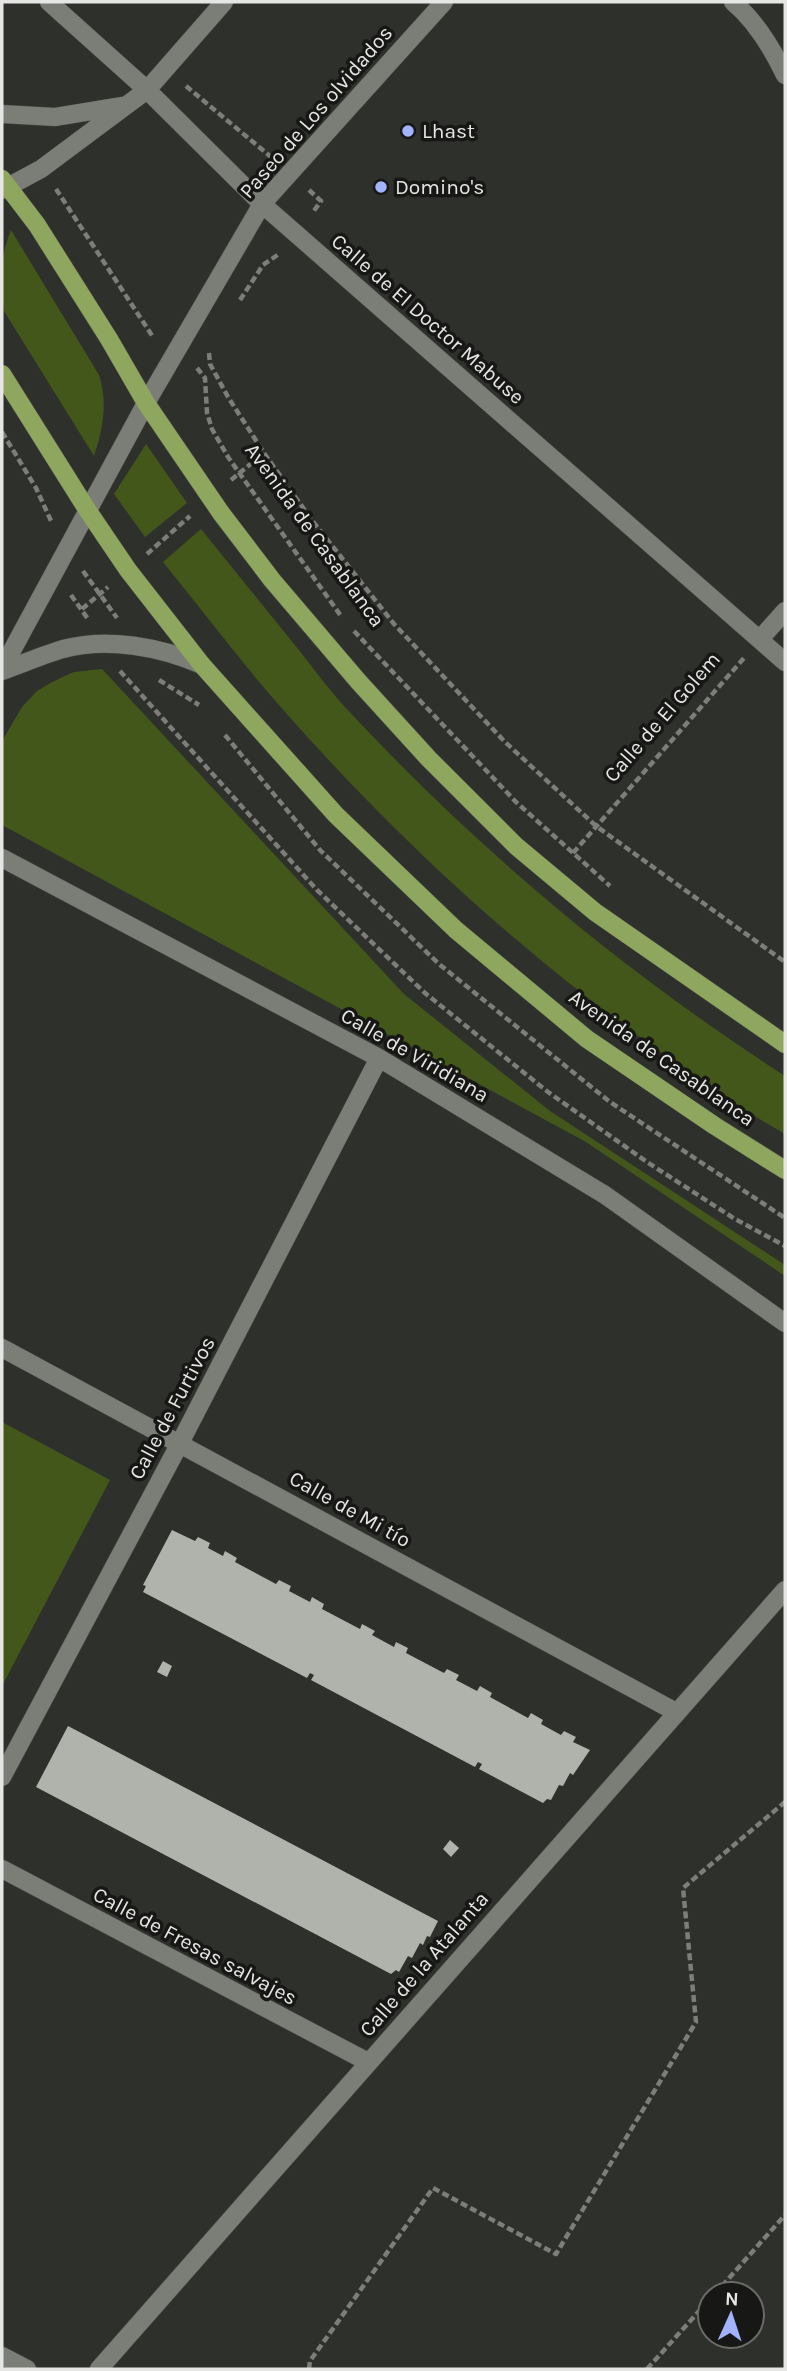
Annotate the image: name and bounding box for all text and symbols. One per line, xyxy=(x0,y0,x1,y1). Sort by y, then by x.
street label: Paseo de Los olvidados xyxy=(235,21,397,203)
place label: Lhast xyxy=(422,119,475,143)
marker: Lhast xyxy=(400,123,416,139)
place label: Domino's xyxy=(395,175,484,199)
marker: Domino's xyxy=(373,179,389,195)
street label: Calle de El Doctor Mabuse xyxy=(327,229,529,409)
street label: Avenida de Casablanca xyxy=(240,439,390,631)
street label: Calle de El Golem xyxy=(599,647,725,787)
street label: Avenida de Casablanca xyxy=(565,985,759,1131)
street label: Calle de Viridiana xyxy=(337,1003,493,1107)
street label: Calle de Furtivos xyxy=(124,1333,220,1483)
street label: Calle de Mi tío xyxy=(285,1466,415,1552)
street label: Calle de Fresas salvajes xyxy=(89,1882,301,2010)
street label: Calle de la Atalanta xyxy=(355,1887,493,2041)
north arrow xyxy=(696,2280,766,2350)
text: N xyxy=(724,2288,739,2310)

